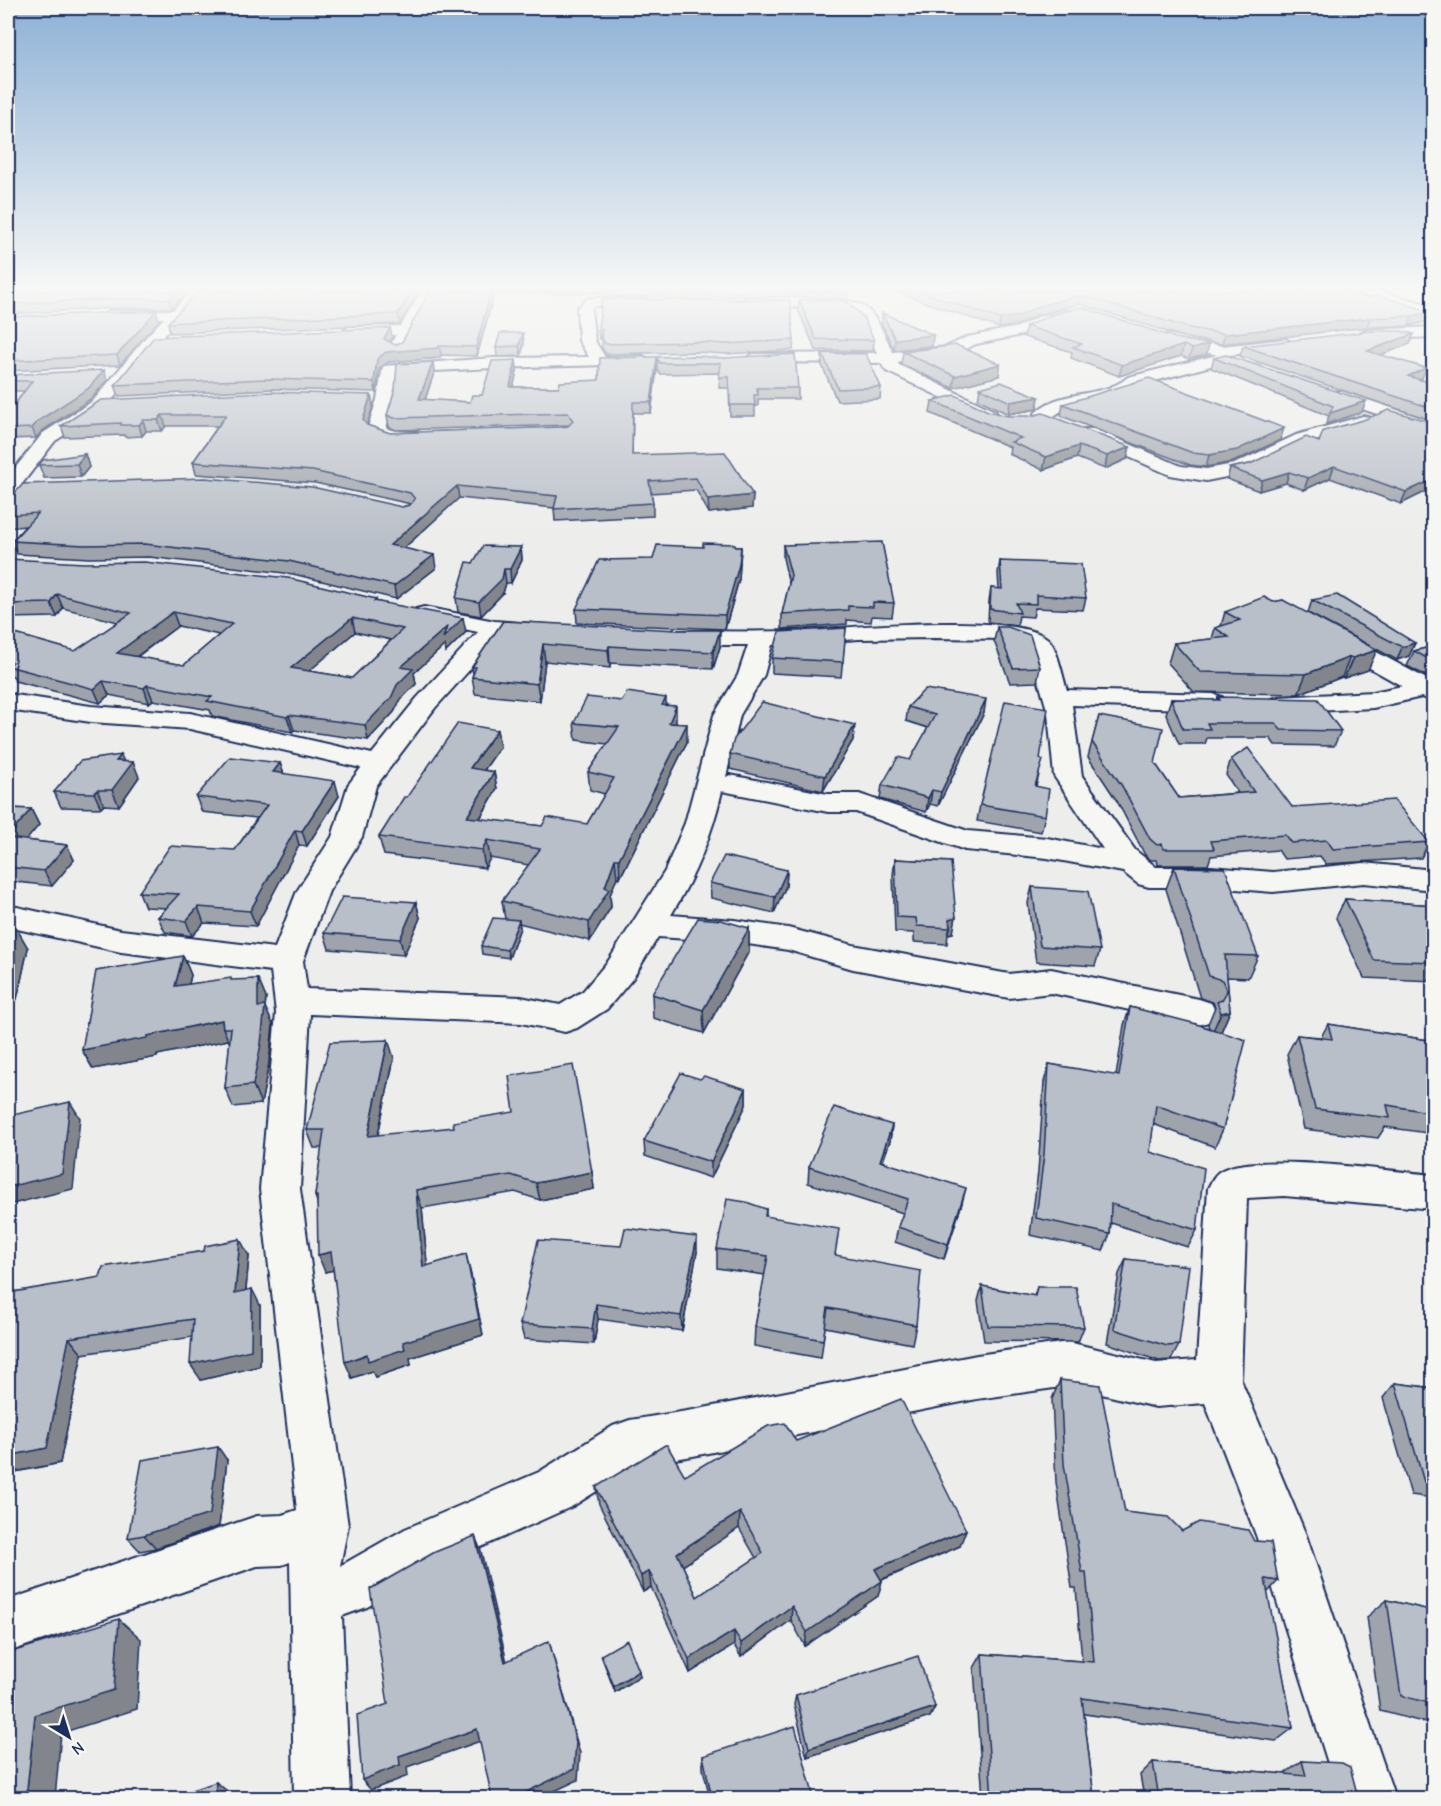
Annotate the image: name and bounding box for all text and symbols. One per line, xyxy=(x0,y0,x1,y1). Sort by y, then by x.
north arrow xyxy=(39,1707,99,1767)
text: N xyxy=(68,1738,87,1758)

